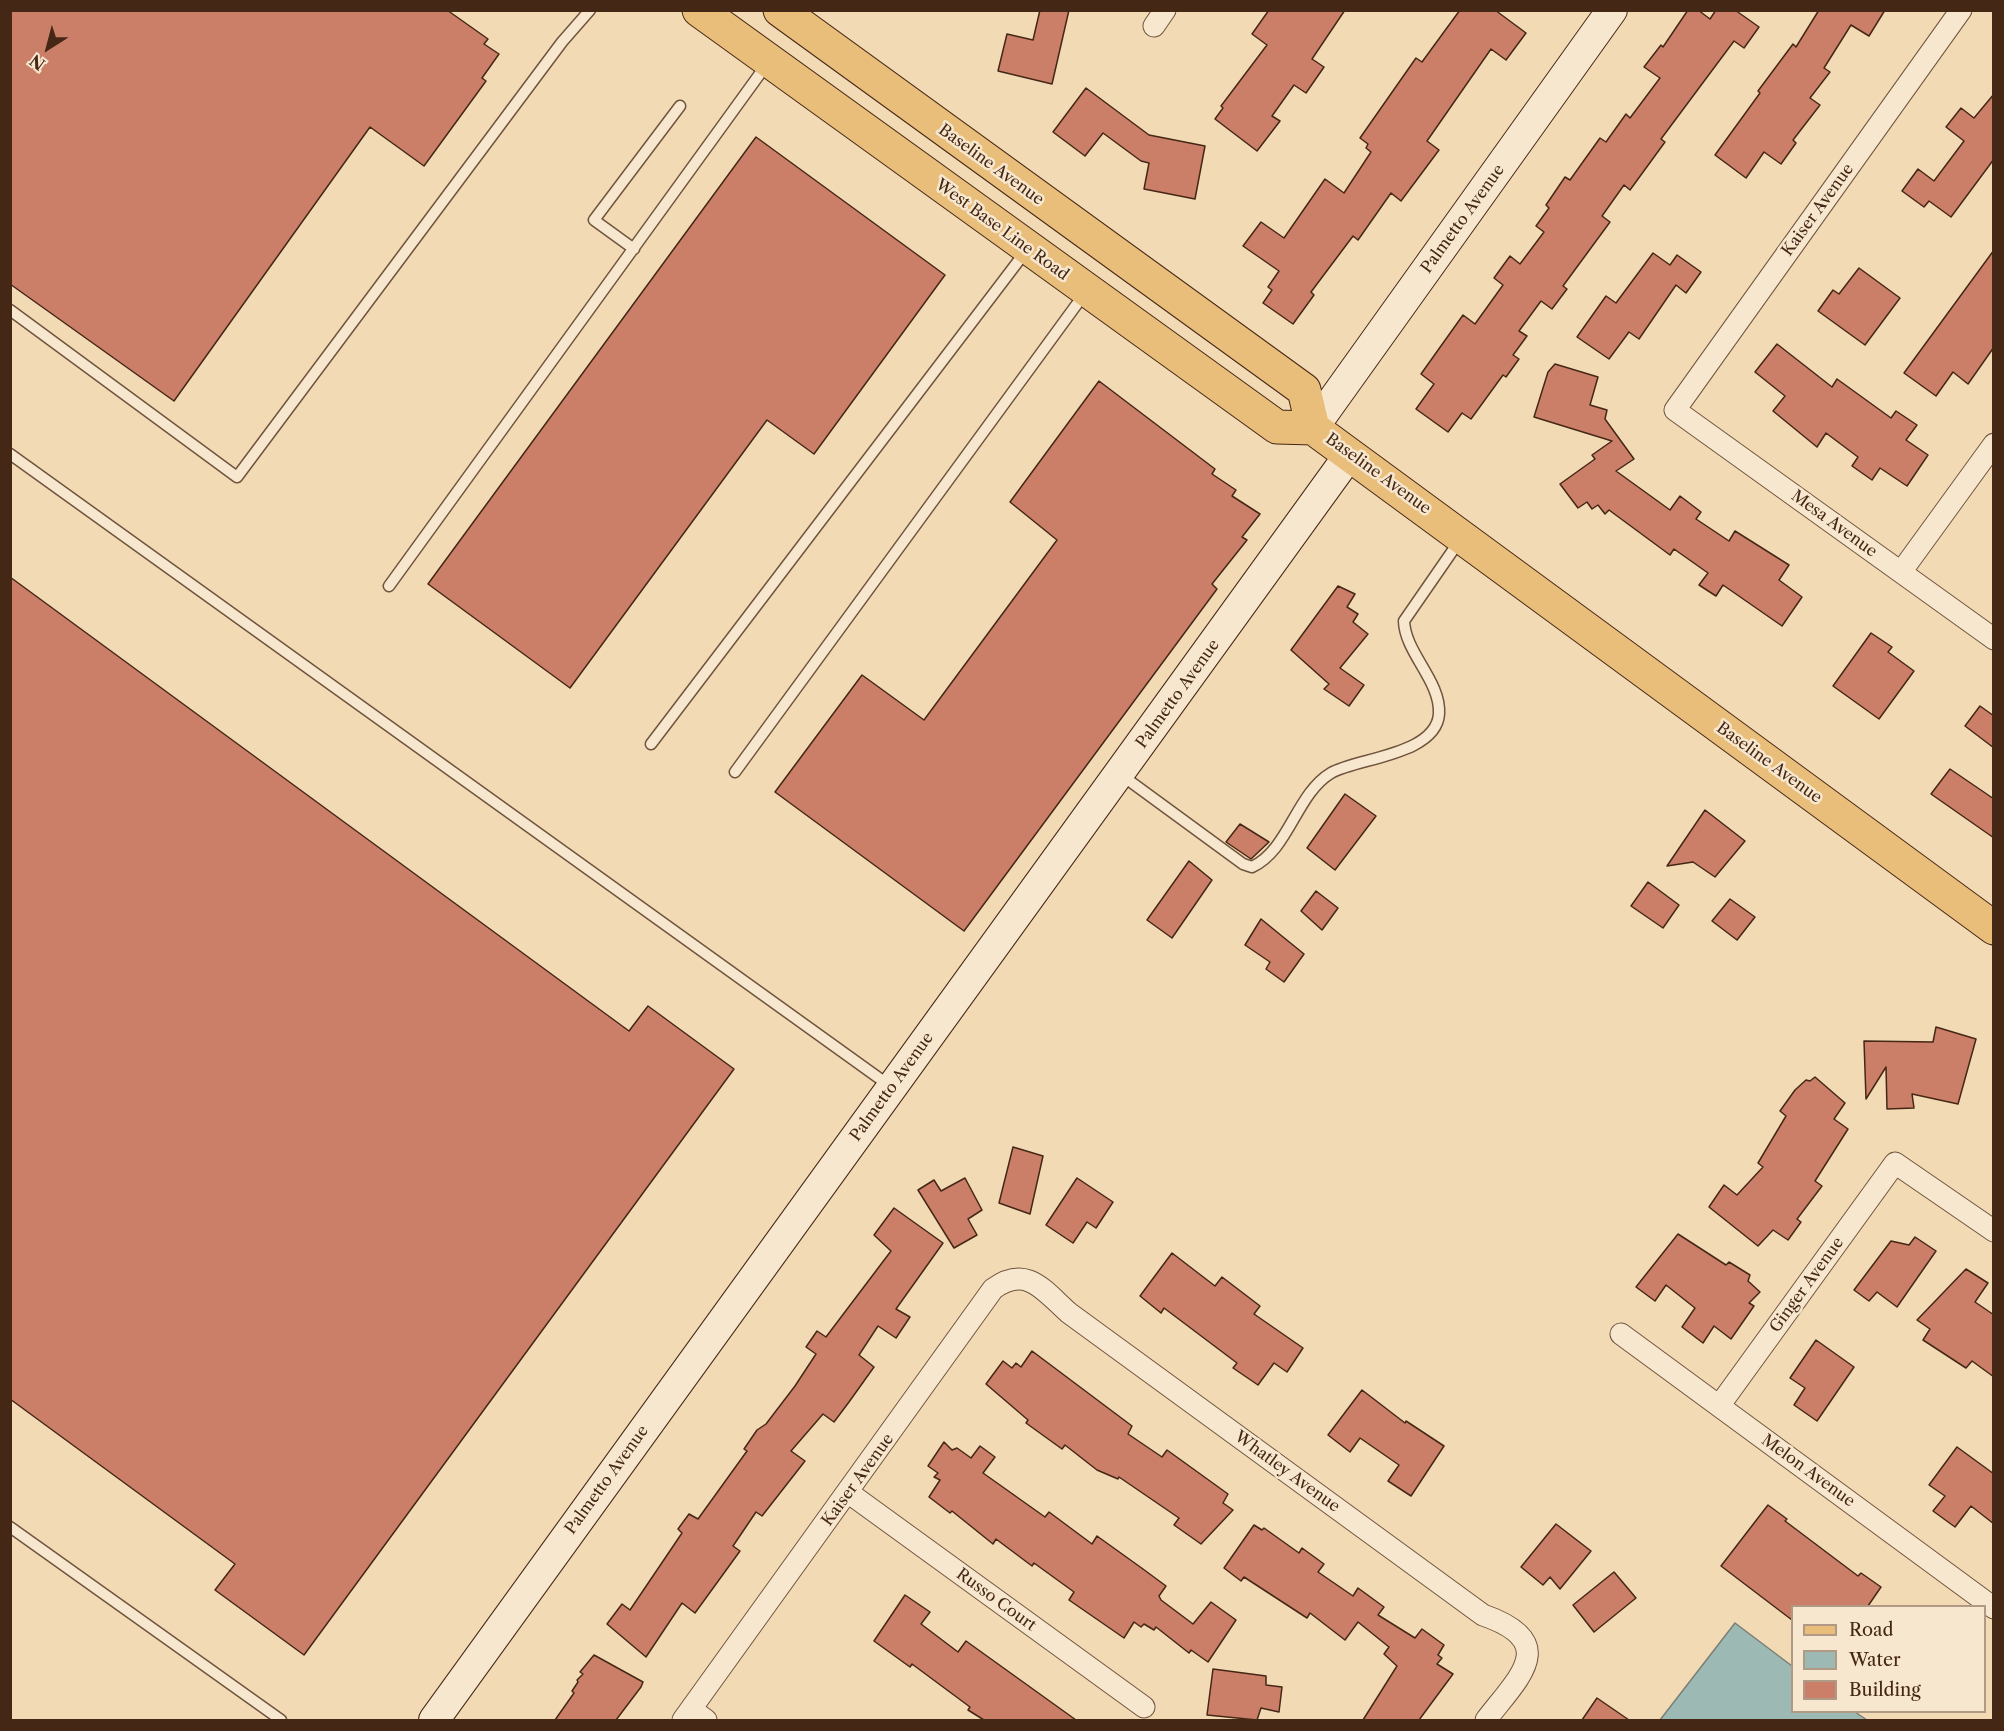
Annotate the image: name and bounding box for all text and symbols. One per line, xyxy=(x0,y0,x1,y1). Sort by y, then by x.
north arrow xyxy=(18,18,78,78)
text: N xyxy=(26,50,49,75)
street label: Baseline Avenue xyxy=(935,120,1047,210)
street label: Kaiser Avenue xyxy=(1778,160,1858,260)
street label: Palmetto Avenue xyxy=(1417,161,1509,277)
street label: West Base Line Road xyxy=(932,175,1072,285)
street label: Baseline Avenue xyxy=(1322,429,1434,519)
street label: Mesa Avenue xyxy=(1787,486,1881,562)
street label: Palmetto Avenue xyxy=(1132,636,1224,752)
street label: Baseline Avenue xyxy=(1713,718,1825,808)
street label: Palmetto Avenue xyxy=(846,1029,938,1145)
street label: Ginger Avenue xyxy=(1766,1234,1848,1336)
street label: Palmetto Avenue xyxy=(561,1422,653,1538)
street label: Whatley Avenue xyxy=(1231,1427,1343,1517)
street label: Kaiser Avenue xyxy=(818,1430,898,1530)
street label: Melon Avenue xyxy=(1758,1431,1858,1511)
street label: Russo Court xyxy=(952,1565,1040,1635)
legend xyxy=(1791,1605,1986,1713)
text: Road xyxy=(1849,1619,1894,1641)
text: Water xyxy=(1849,1649,1901,1671)
text: Building xyxy=(1849,1679,1921,1701)

